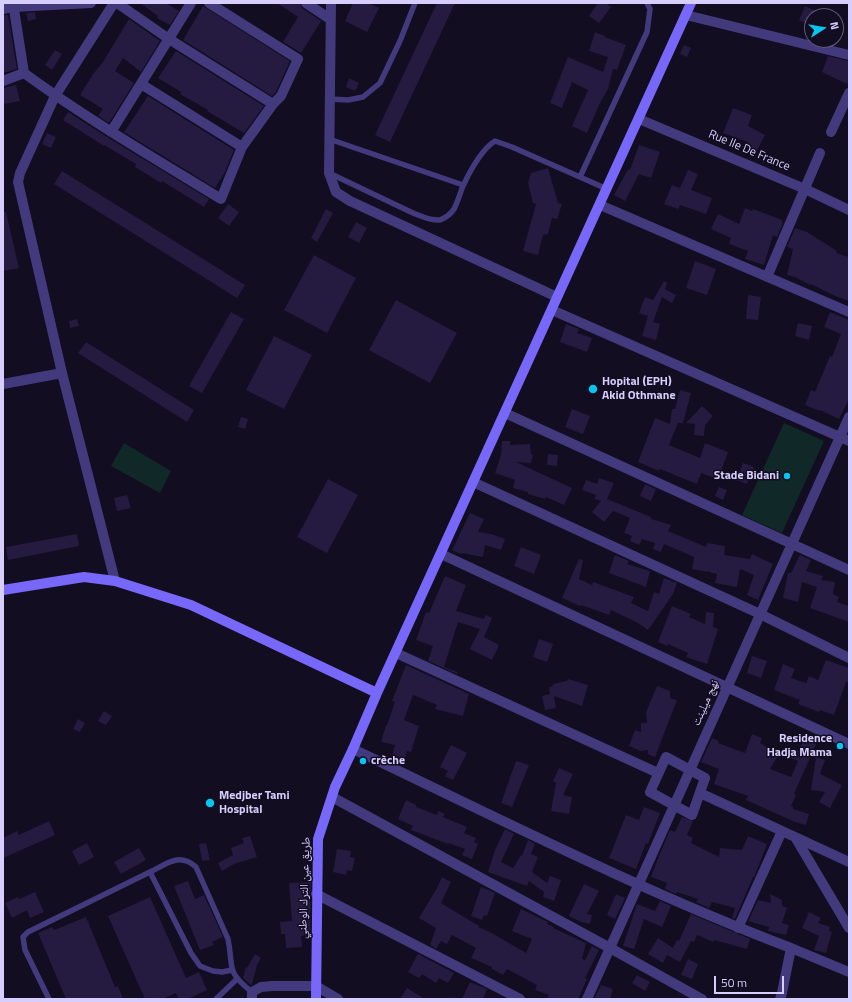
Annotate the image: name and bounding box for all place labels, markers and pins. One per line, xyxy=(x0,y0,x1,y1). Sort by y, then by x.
place label: Hopital (EPH) Akid Othmane xyxy=(602,375,676,403)
marker: Hopital (EPH) Akid Othmane xyxy=(587,383,599,395)
place label: Stade Bidani xyxy=(714,469,779,483)
marker: Stade Bidani xyxy=(782,471,792,481)
place label: Residence Hadja Mama xyxy=(767,732,832,760)
marker: Residence Hadja Mama xyxy=(835,741,845,751)
place label: crèche xyxy=(371,754,405,768)
marker: crèche xyxy=(358,756,368,766)
place label: Medjber Tami Hospital xyxy=(219,789,290,817)
marker: Medjber Tami Hospital xyxy=(204,797,216,809)

